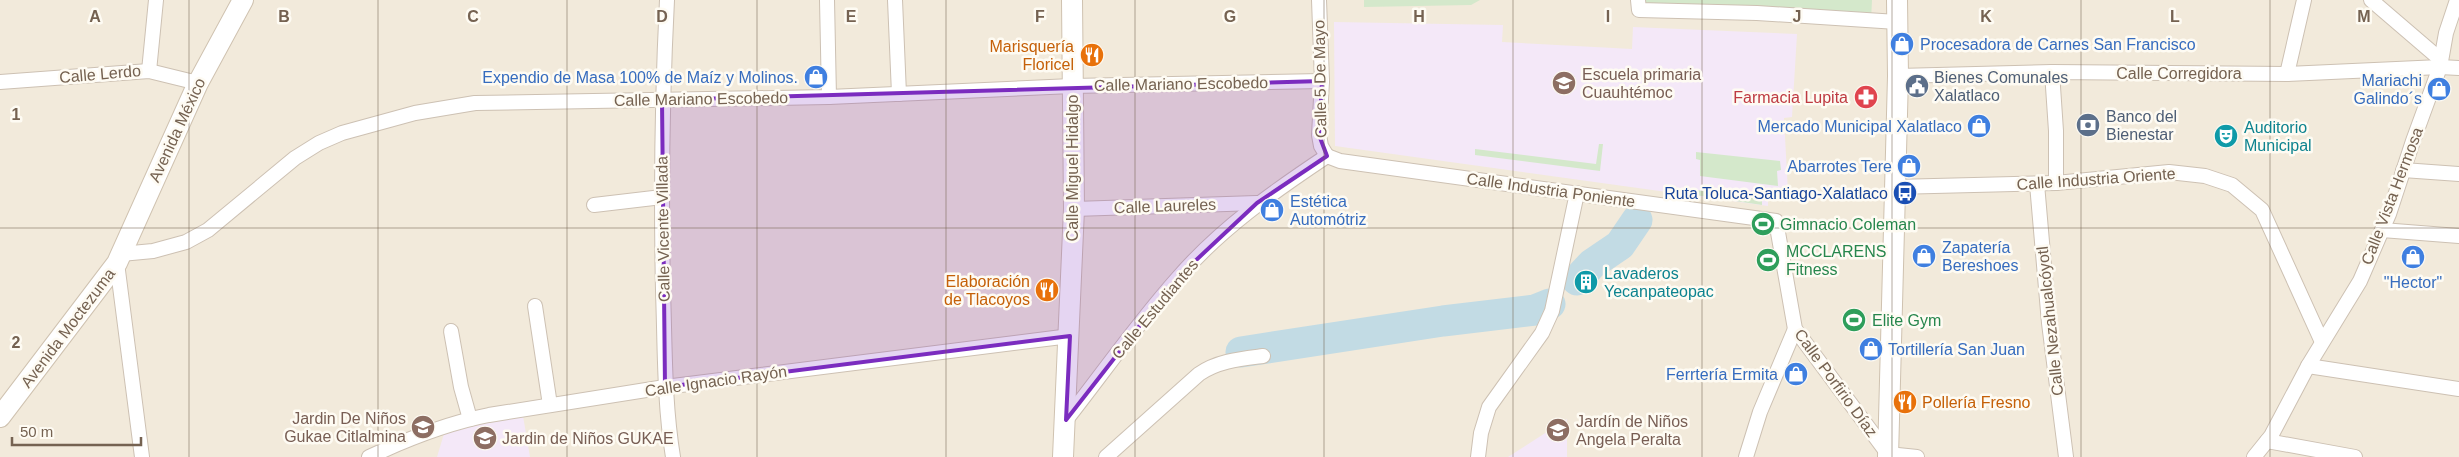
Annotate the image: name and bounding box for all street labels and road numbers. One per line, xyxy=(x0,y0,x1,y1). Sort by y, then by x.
street label: Calle 5 De Mayo xyxy=(1310,20,1330,138)
street label: Calle Lerdo xyxy=(59,62,142,86)
street label: Calle Corregidora xyxy=(2116,65,2242,82)
street label: Calle Mariano Escobedo xyxy=(1094,74,1268,94)
street label: Avenida México xyxy=(145,75,209,185)
street label: Calle Mariano Escobedo xyxy=(614,89,788,109)
street label: Calle Miguel Hidalgo xyxy=(1064,95,1081,241)
street label: Calle Vista Hermosa xyxy=(2358,125,2426,267)
street label: Calle Vicente Villada xyxy=(653,156,673,302)
street label: Calle Industria Oriente xyxy=(2016,165,2176,193)
street label: Calle Industria Poniente xyxy=(1466,170,1636,210)
street label: Calle Laureles xyxy=(1114,196,1216,216)
street label: Calle Nezahualcóyotl xyxy=(2034,245,2066,397)
street label: Calle Estudiantes xyxy=(1108,256,1202,362)
street label: Avenida Moctezuma xyxy=(18,265,118,391)
street label: Calle Porfirio Díaz xyxy=(1791,326,1881,440)
street label: Calle Ignacio Rayón xyxy=(644,363,788,399)

